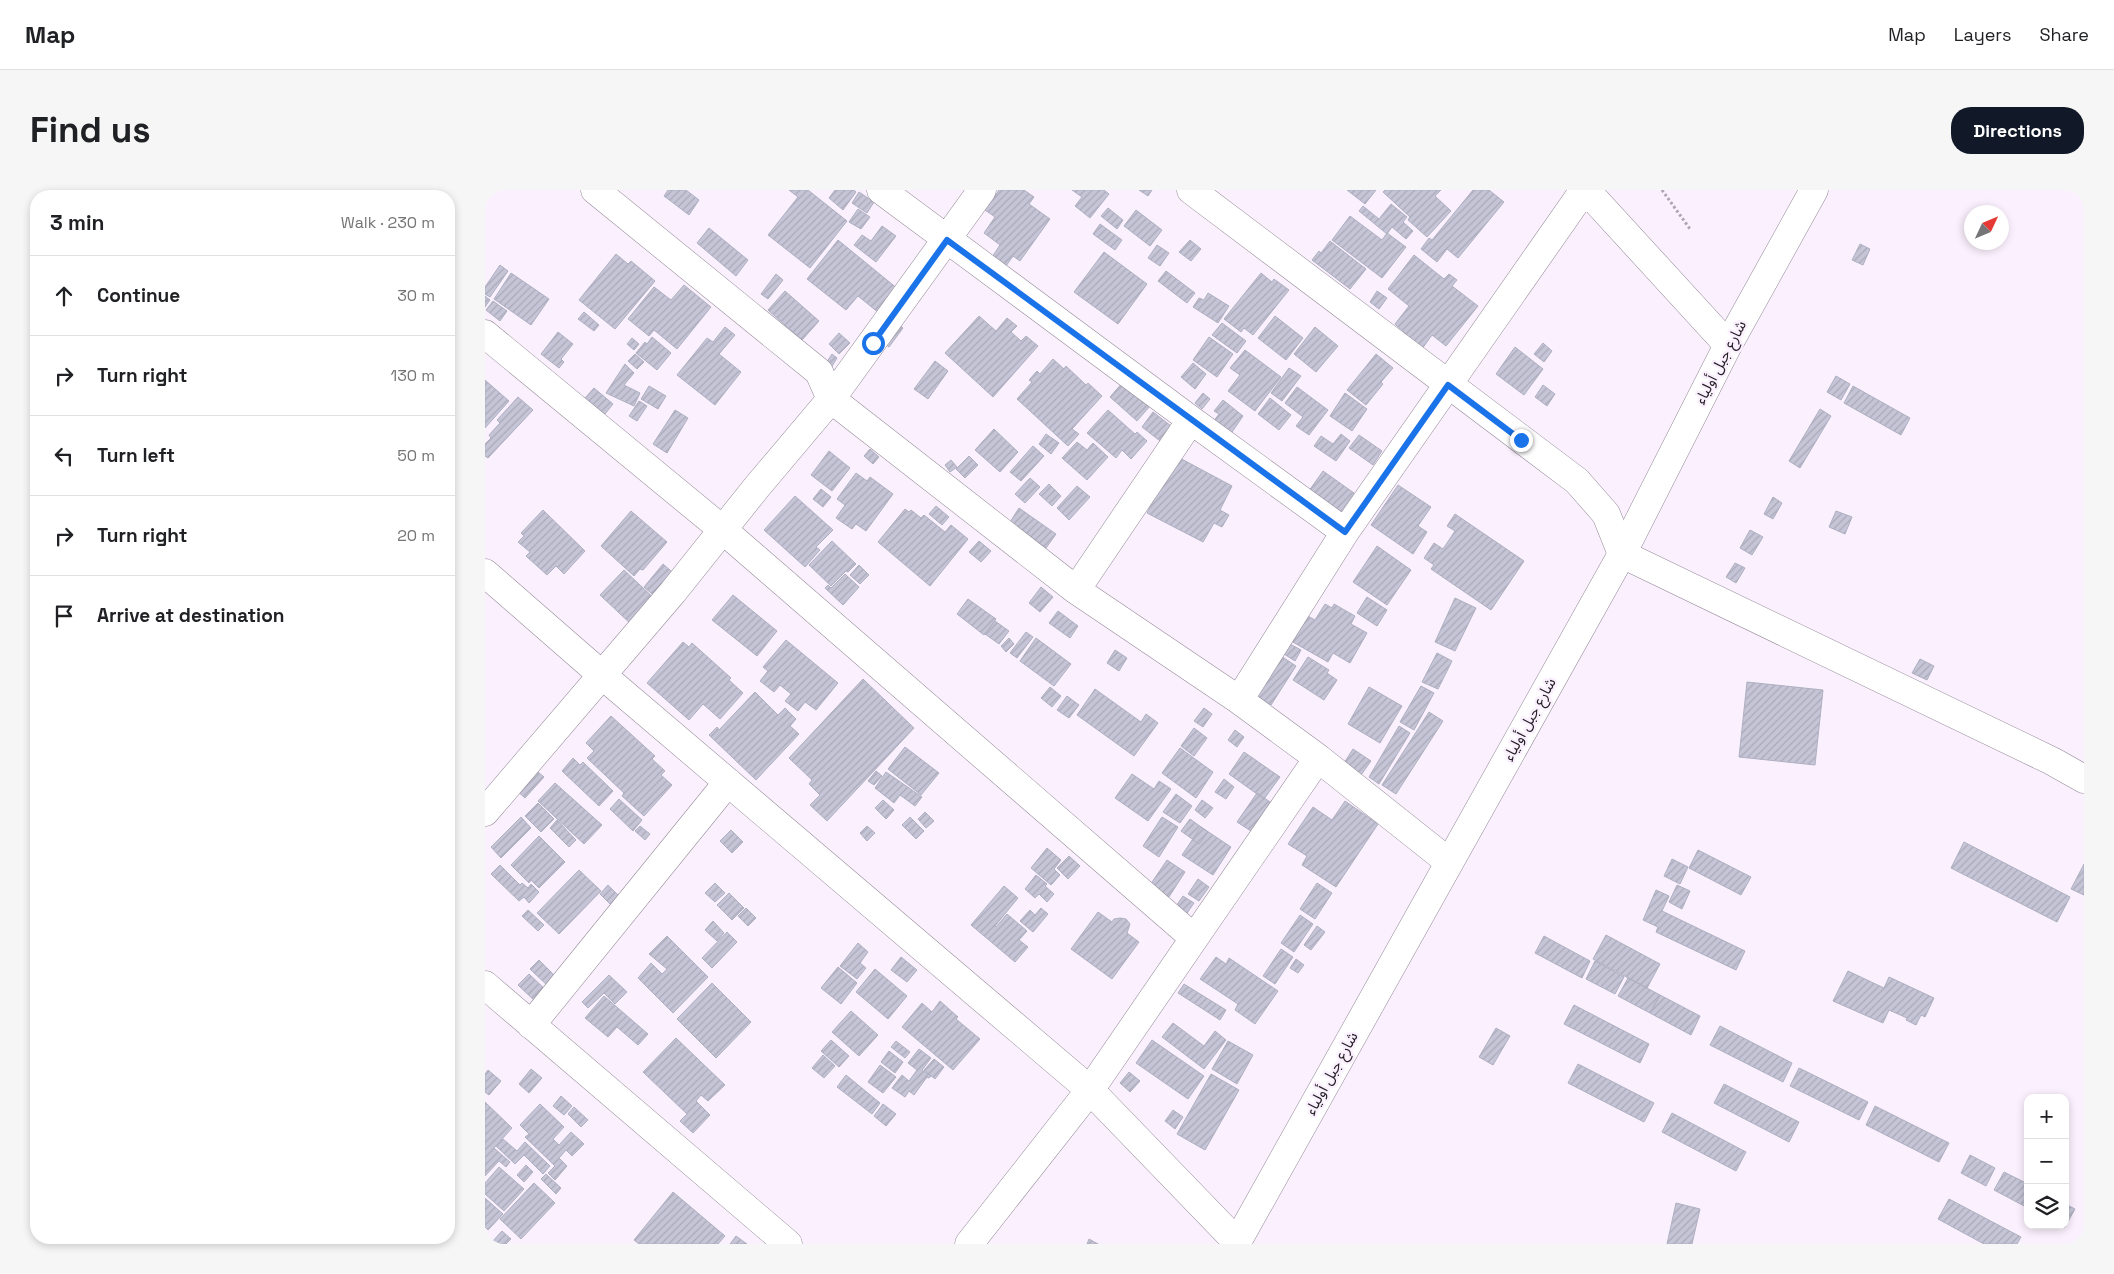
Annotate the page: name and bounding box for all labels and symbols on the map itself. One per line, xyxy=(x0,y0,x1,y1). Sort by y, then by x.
north arrow xyxy=(1964,205,2009,250)
street label: شارع جبل أولياء xyxy=(1690,317,1753,409)
route start xyxy=(862,332,885,355)
route end xyxy=(1510,429,1533,452)
street label: شارع جبل أولياء xyxy=(1498,674,1562,765)
street label: شارع جبل أولياء xyxy=(1300,1028,1364,1119)

